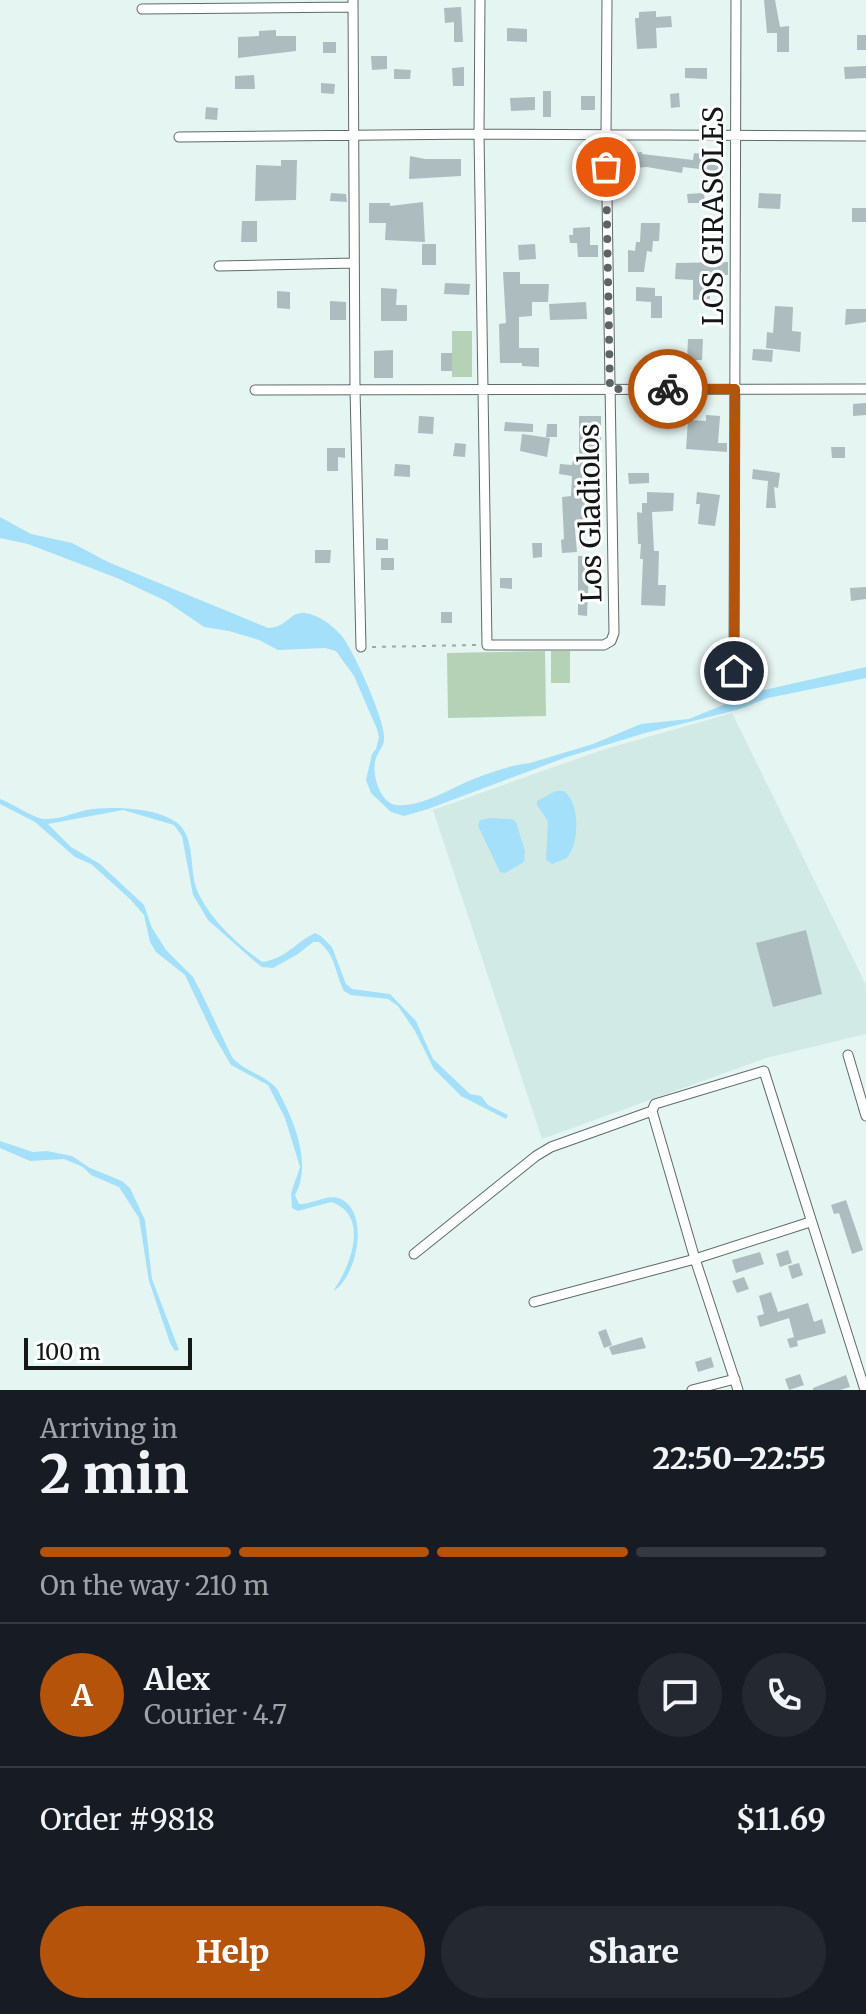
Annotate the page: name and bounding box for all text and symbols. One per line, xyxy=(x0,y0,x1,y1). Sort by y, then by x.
street label: LOS GIRASOLES xyxy=(695,106,731,326)
pin xyxy=(572,133,640,201)
icon: bag xyxy=(584,145,628,189)
courier xyxy=(628,349,708,429)
icon: bike xyxy=(646,367,690,411)
street label: Los Gladiolos xyxy=(570,423,610,603)
pin xyxy=(700,637,768,705)
icon: home xyxy=(712,649,756,693)
scale bar xyxy=(24,1334,192,1370)
text: 100 m xyxy=(36,1338,101,1366)
text: Arriving in xyxy=(40,1412,178,1445)
text: 22:50–22:55 xyxy=(653,1439,826,1477)
text: 2 min xyxy=(40,1442,189,1507)
text: On the way · 210 m xyxy=(40,1569,269,1602)
button: chat xyxy=(638,1653,722,1737)
button: phone xyxy=(742,1653,826,1737)
text: Alex xyxy=(144,1660,210,1698)
text: A xyxy=(71,1676,93,1714)
text: Courier · 4.7 xyxy=(144,1698,287,1731)
text: Order #9818 xyxy=(40,1800,215,1838)
text: $11.69 xyxy=(736,1800,826,1838)
button: Help xyxy=(40,1906,425,1998)
button: Share xyxy=(441,1906,826,1998)

